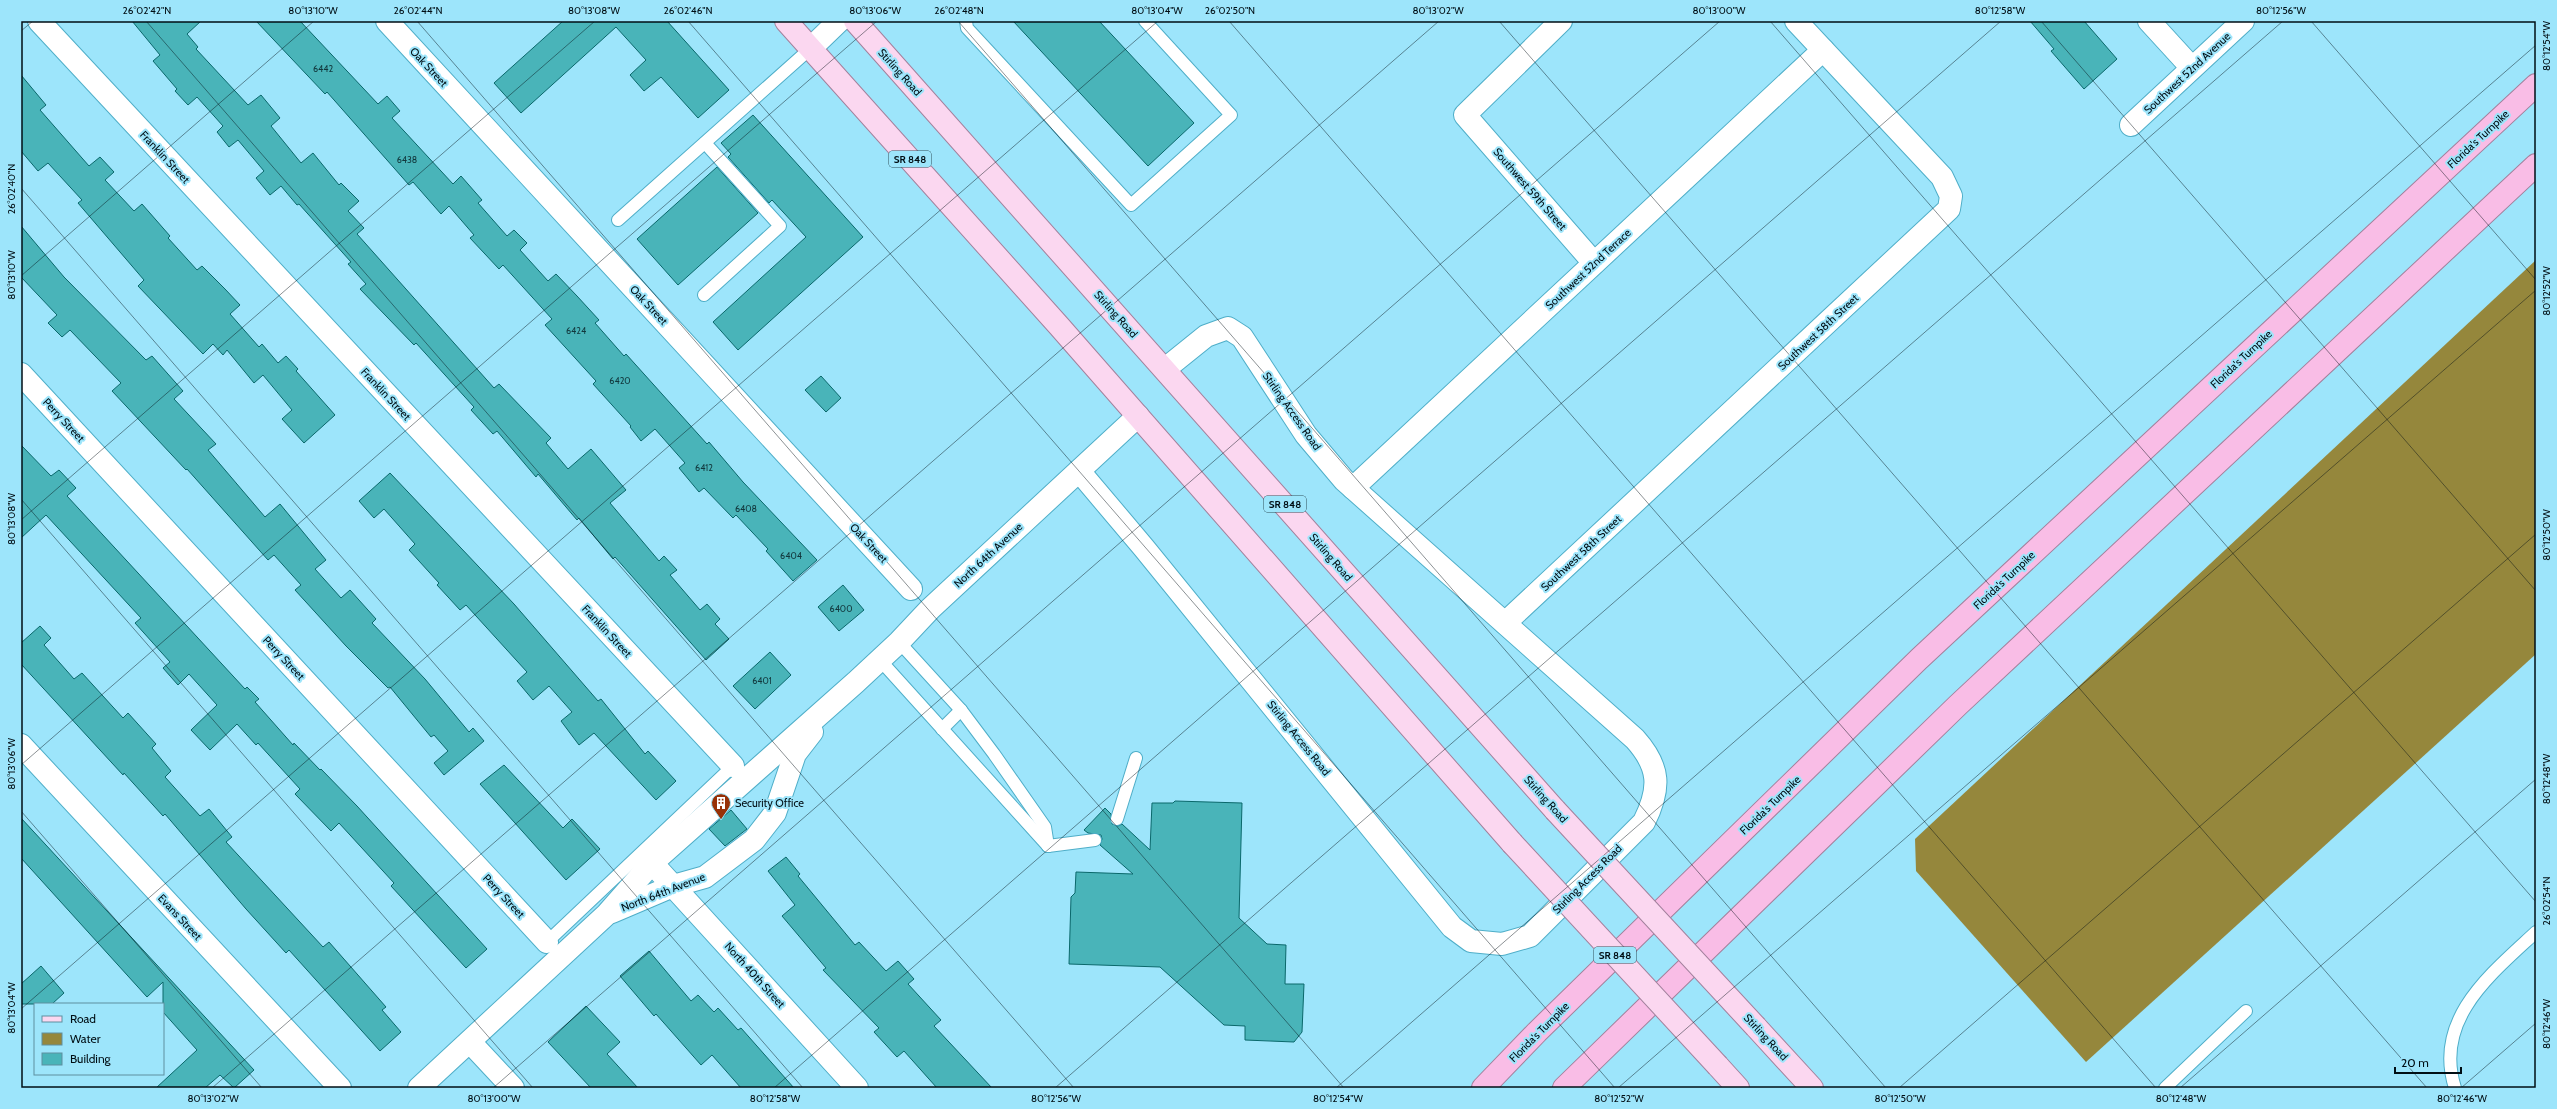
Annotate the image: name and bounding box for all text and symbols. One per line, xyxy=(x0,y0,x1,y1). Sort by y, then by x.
text: 26°02'42"N xyxy=(123,4,171,17)
text: 80°13'10"W xyxy=(288,4,338,17)
text: 26°02'44"N xyxy=(393,4,443,17)
text: 80°13'08"W xyxy=(568,4,621,17)
text: 26°02'46"N xyxy=(663,4,713,17)
text: 80°13'06"W xyxy=(849,4,901,17)
text: 26°02'48"N xyxy=(934,4,984,17)
text: 80°13'04"W xyxy=(1131,4,1183,17)
text: 26°02'50"N xyxy=(1205,4,1255,17)
text: 80°13'02"W xyxy=(1412,4,1464,17)
text: 80°13'00"W xyxy=(1693,4,1746,17)
text: 80°12'58"W xyxy=(1975,4,2026,17)
text: 80°12'56"W xyxy=(2256,4,2307,17)
text: 80°12'54"W xyxy=(2540,20,2553,71)
street label: Southwest 52nd Avenue xyxy=(2141,29,2234,117)
street label: Oak Street xyxy=(407,44,451,90)
street label: Stirling Road xyxy=(875,46,925,98)
house number: 6442 xyxy=(313,63,333,74)
street label: Florida's Turnpike xyxy=(2444,107,2512,171)
street label: Franklin Street xyxy=(137,128,193,186)
street label: Southwest 59th Street xyxy=(1490,145,1570,233)
road number: SR 848 xyxy=(889,151,931,167)
house number: 6438 xyxy=(397,154,417,165)
text: 26°02'40"N xyxy=(5,164,18,214)
street label: Southwest 52nd Terrace xyxy=(1542,225,1634,312)
text: 80°13'10"W xyxy=(5,250,18,300)
text: 80°12'52"W xyxy=(2540,266,2553,316)
street label: Oak Street xyxy=(627,282,671,328)
street label: Stirling Road xyxy=(1091,288,1141,340)
street label: Southwest 58th Street xyxy=(1775,291,1861,373)
house number: 6424 xyxy=(566,325,586,336)
street label: Florida's Turnpike xyxy=(2207,327,2275,391)
street label: Franklin Street xyxy=(358,365,414,423)
street label: Stirling Access Road xyxy=(1260,369,1324,453)
house number: 6420 xyxy=(609,375,631,386)
street label: Perry Street xyxy=(40,395,88,445)
house number: 6412 xyxy=(695,462,713,473)
text: 80°13'08"W xyxy=(5,492,18,545)
road number: SR 848 xyxy=(1264,496,1306,512)
house number: 6408 xyxy=(735,503,757,514)
text: 80°12'50"W xyxy=(2540,509,2553,561)
street label: Southwest 58th Street xyxy=(1538,512,1624,594)
street label: North 64th Avenue xyxy=(951,519,1026,590)
street label: Oak Street xyxy=(847,520,891,566)
street label: Stirling Road xyxy=(1306,530,1356,584)
street label: Florida's Turnpike xyxy=(1970,548,2038,612)
house number: 6404 xyxy=(780,550,802,561)
street label: Franklin Street xyxy=(579,602,635,660)
house number: 6400 xyxy=(830,603,852,614)
street label: Perry Street xyxy=(260,633,308,683)
house number: 6401 xyxy=(752,675,772,686)
street label: Stirling Access Road xyxy=(1264,698,1334,778)
text: 80°13'06"W xyxy=(5,738,18,790)
text: 80°12'48"W xyxy=(2540,753,2553,804)
street label: Florida's Turnpike xyxy=(1737,772,1804,838)
street label: Stirling Road xyxy=(1521,773,1571,825)
building icon: Security Office xyxy=(710,792,732,820)
place label: Security Office xyxy=(735,796,804,810)
street label: Stirling Access Road xyxy=(1549,841,1625,917)
street label: North 64th Avenue xyxy=(619,869,707,914)
street label: Perry Street xyxy=(480,871,528,921)
text: 26°02'54"N xyxy=(2540,877,2553,926)
street label: Evans Street xyxy=(155,891,205,943)
street label: North 40th Street xyxy=(722,939,788,1011)
road number: SR 848 xyxy=(1594,947,1636,963)
text: 80°13'04"W xyxy=(5,982,18,1034)
text: 80°12'46"W xyxy=(2540,998,2553,1049)
street label: Florida's Turnpike xyxy=(1506,999,1572,1065)
legend xyxy=(34,1003,164,1075)
text: Road xyxy=(70,1011,96,1026)
street label: Stirling Road xyxy=(1741,1011,1791,1063)
text: Water xyxy=(70,1031,101,1046)
scale bar xyxy=(2395,1049,2461,1075)
text: Building xyxy=(70,1051,112,1066)
text: 20 m xyxy=(2401,1055,2429,1070)
text: 80°13'02"W xyxy=(187,1092,239,1105)
text: 80°13'00"W xyxy=(468,1092,521,1105)
text: 80°12'58"W xyxy=(750,1092,801,1105)
text: 80°12'56"W xyxy=(1031,1092,1082,1105)
text: 80°12'54"W xyxy=(1313,1092,1364,1105)
text: 80°12'52"W xyxy=(1594,1092,1644,1105)
text: 80°12'50"W xyxy=(1874,1092,1926,1105)
text: 80°12'48"W xyxy=(2156,1092,2207,1105)
text: 80°12'46"W xyxy=(2437,1092,2488,1105)

